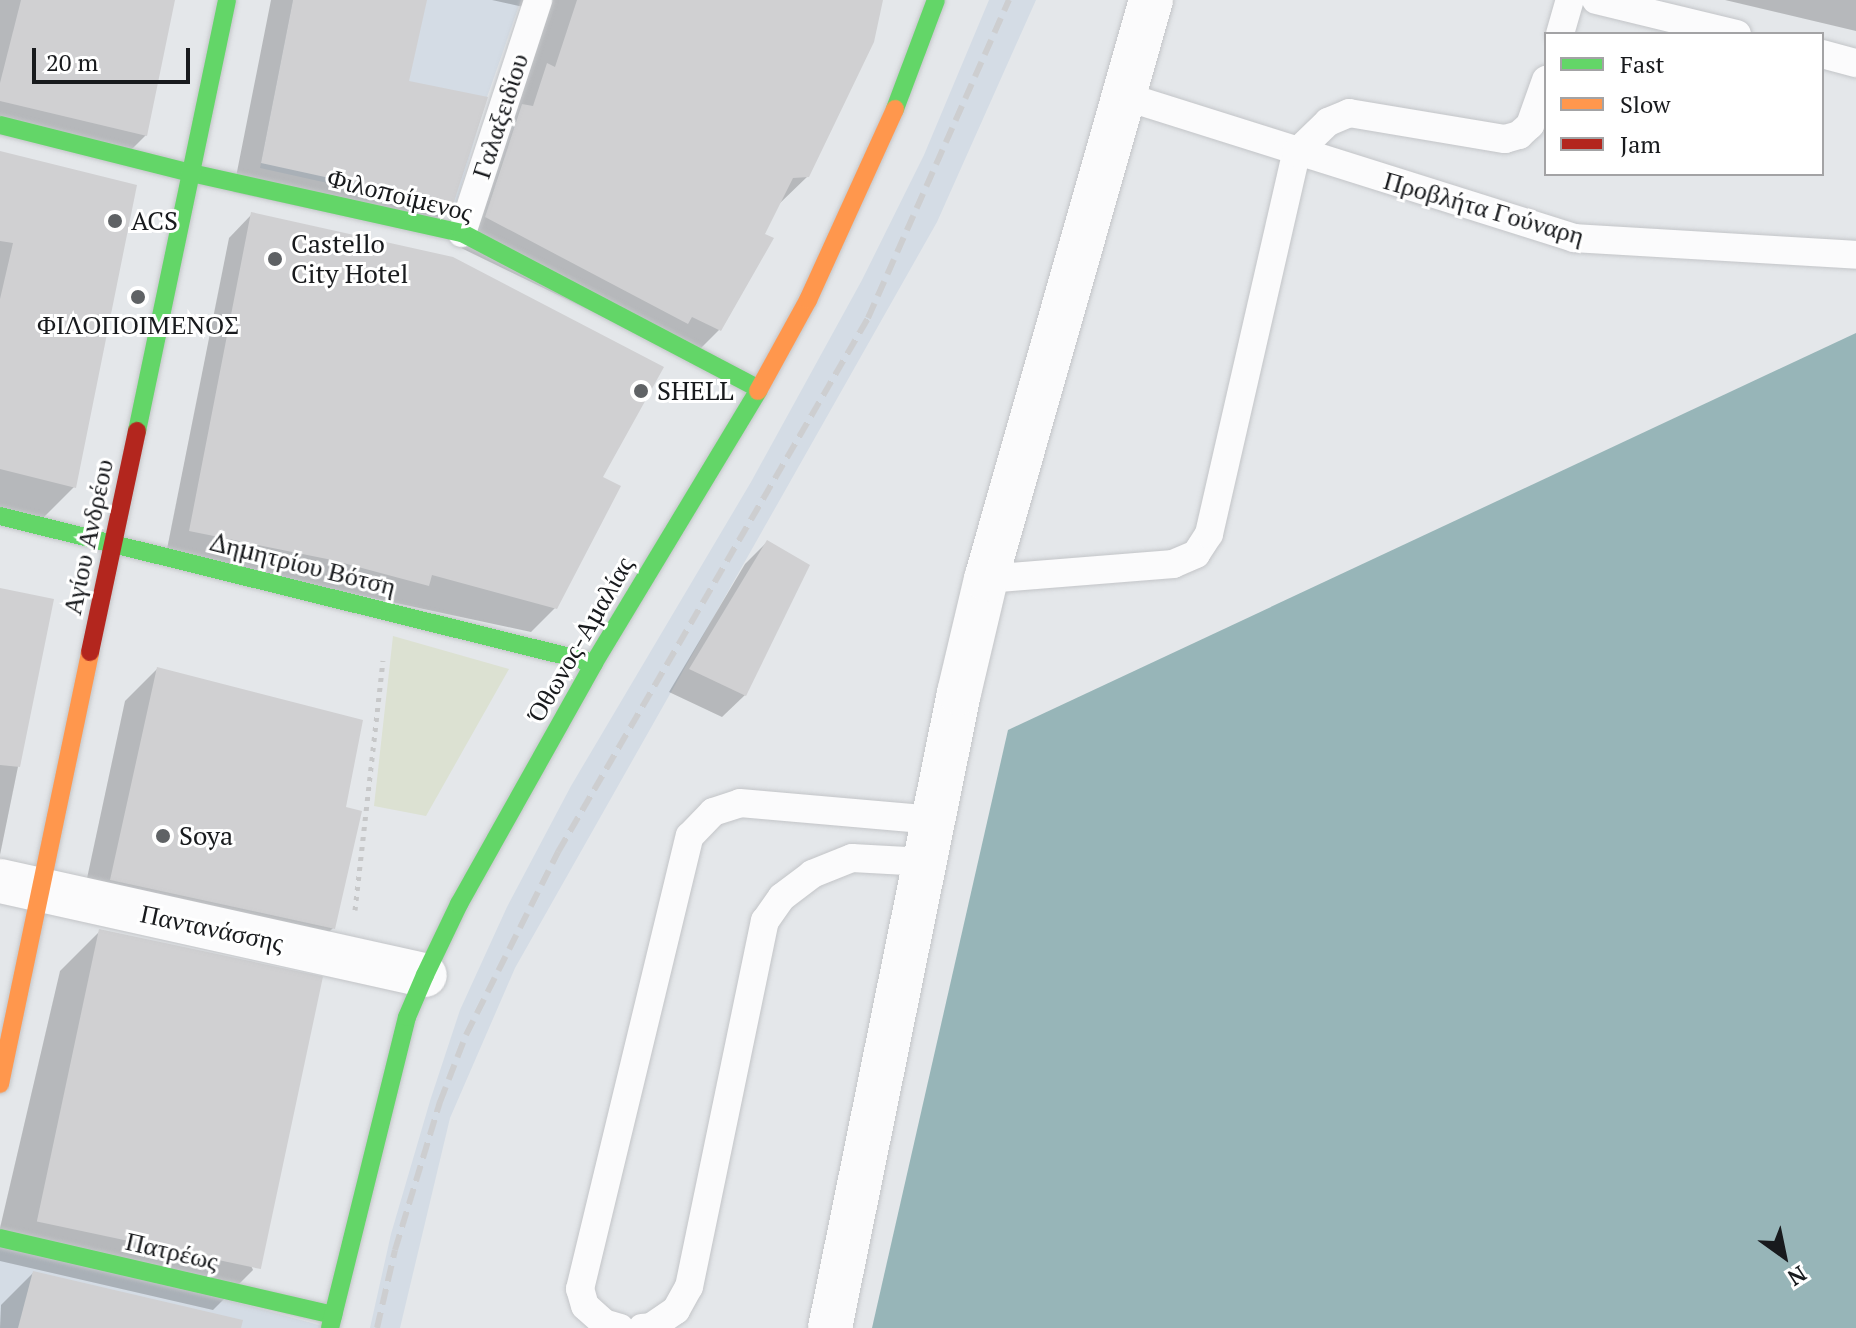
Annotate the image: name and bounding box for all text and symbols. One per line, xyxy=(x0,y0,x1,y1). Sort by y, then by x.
scale bar xyxy=(36,32,194,82)
legend xyxy=(1544,32,1824,176)
text: 20 m xyxy=(46,46,98,78)
text: Fast xyxy=(1620,48,1664,80)
street label: Γαλαξειδίου xyxy=(465,50,535,182)
text: Slow xyxy=(1620,88,1671,120)
text: Jam xyxy=(1620,128,1661,160)
street label: Φιλοποίμενος xyxy=(324,162,476,228)
street label: Προβλήτα Γούναρη xyxy=(1380,164,1588,252)
place label: ACS xyxy=(131,205,178,237)
marker: ACS xyxy=(106,212,124,230)
place label: Castello City Hotel xyxy=(291,228,408,290)
marker: Castello City Hotel xyxy=(266,250,284,268)
marker: ΦΙΛΟΠΟΙΜΕΝΟΣ xyxy=(129,288,147,306)
place label: ΦΙΛΟΠΟΙΜΕΝΟΣ xyxy=(37,309,239,341)
place label: SHELL xyxy=(657,375,734,407)
marker: SHELL xyxy=(632,382,650,400)
street label: Αγίου Ανδρέου xyxy=(56,456,120,618)
street label: Δημητρίου Βότση xyxy=(207,526,399,602)
street label: Όθωνος-Αμαλίας xyxy=(520,551,640,727)
place label: Soya xyxy=(179,820,233,852)
marker: Soya xyxy=(154,827,172,845)
street label: Παντανάσσης xyxy=(138,898,286,958)
north arrow xyxy=(1744,1216,1824,1296)
street label: Πατρέως xyxy=(123,1225,221,1277)
text: N xyxy=(1782,1260,1812,1293)

